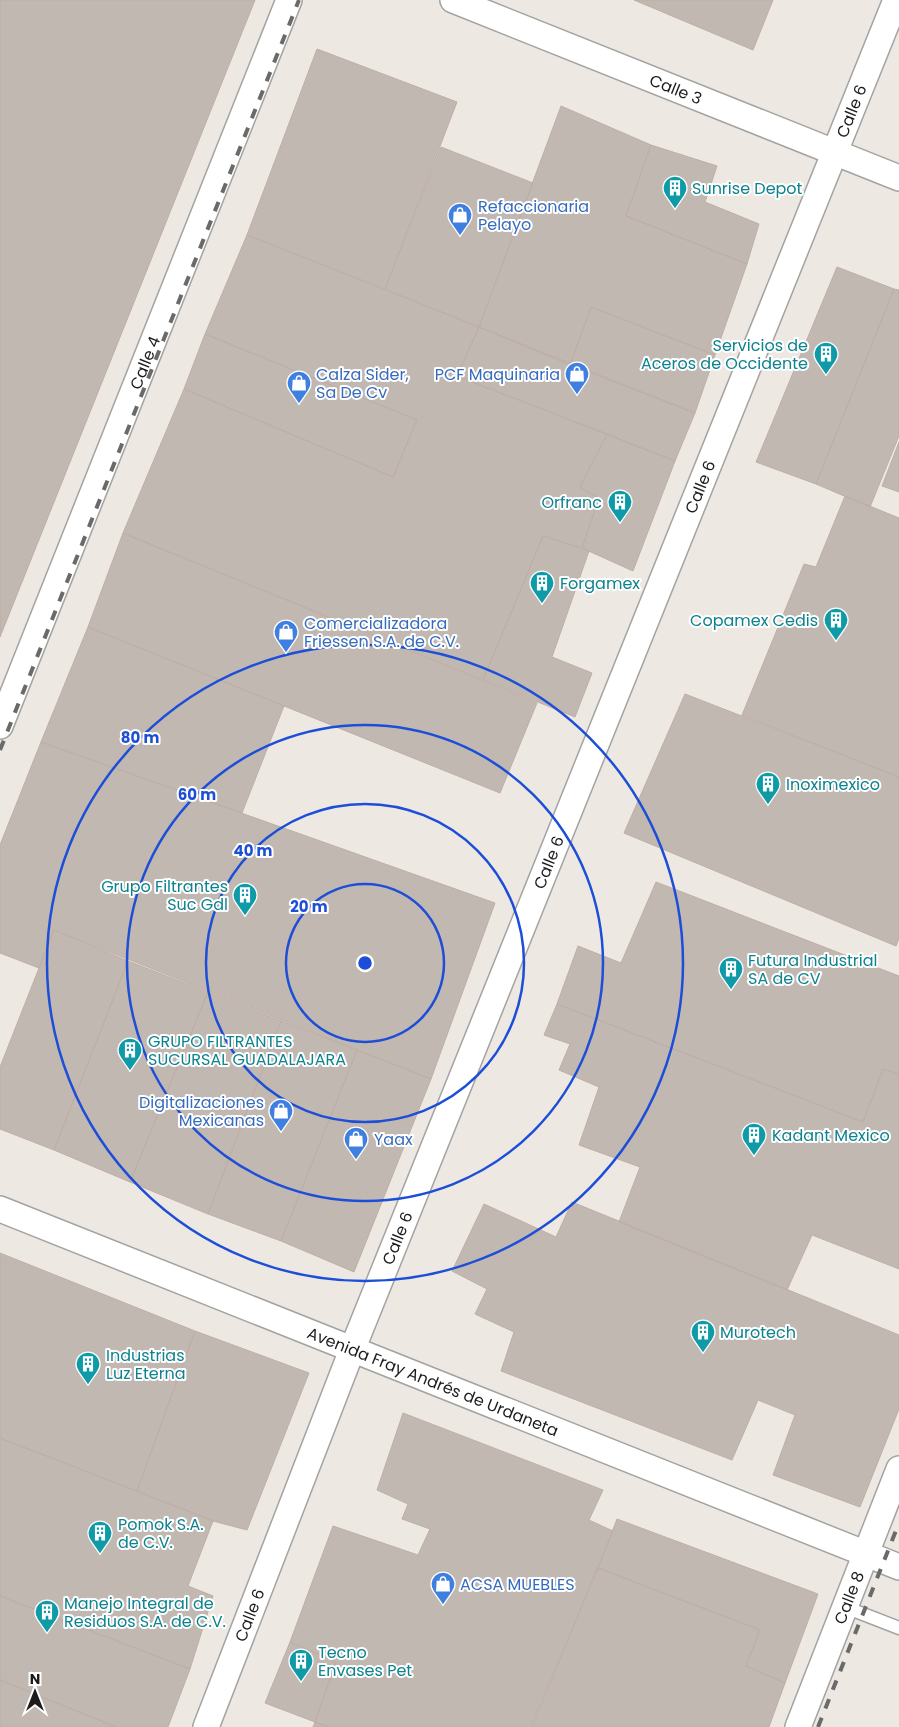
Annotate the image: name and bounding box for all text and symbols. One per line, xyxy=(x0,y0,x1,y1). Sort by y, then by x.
street label: Calle 3 xyxy=(646,69,705,110)
street label: Calle 6 xyxy=(831,81,873,141)
building icon: Sunrise Depot xyxy=(662,175,688,209)
place label: Sunrise Depot xyxy=(692,177,803,200)
place label: Refaccionaria Pelayo xyxy=(478,195,589,236)
shop icon: Refaccionaria Pelayo xyxy=(447,202,473,236)
street label: Calle 4 xyxy=(124,333,166,393)
place label: Servicios de Aceros de Occidente xyxy=(641,334,808,375)
building icon: Servicios de Aceros de Occidente xyxy=(813,341,839,375)
shop icon: PCF Maquinaria xyxy=(564,361,590,395)
place label: Calza Sider, Sa De Cv xyxy=(316,363,409,404)
place label: PCF Maquinaria xyxy=(435,363,560,386)
shop icon: Calza Sider, Sa De Cv xyxy=(286,370,312,404)
street label: Calle 6 xyxy=(679,457,721,517)
building icon: Orfranc xyxy=(607,489,633,523)
place label: Orfranc xyxy=(541,491,602,514)
building icon: Forgamex xyxy=(529,570,555,604)
place label: Forgamex xyxy=(560,572,640,595)
building icon: Copamex Cedis xyxy=(823,607,849,641)
place label: Copamex Cedis xyxy=(690,609,818,632)
place label: Comercializadora Friessen S.A. de C.V. xyxy=(304,612,459,653)
shop icon: Comercializadora Friessen S.A. de C.V. xyxy=(273,619,299,653)
text: 80 m xyxy=(121,727,159,748)
building icon: Inoximexico xyxy=(755,771,781,805)
place label: Inoximexico xyxy=(786,773,880,796)
text: 60 m xyxy=(178,784,216,805)
street label: Calle 6 xyxy=(528,833,570,893)
text: 40 m xyxy=(233,840,273,861)
place label: Grupo Filtrantes Suc Gdl xyxy=(101,875,228,916)
building icon: Grupo Filtrantes Suc Gdl xyxy=(232,882,258,916)
text: 20 m xyxy=(290,896,328,917)
place label: Futura Industrial SA de CV xyxy=(748,949,878,990)
centre of rings xyxy=(356,954,374,972)
building icon: Futura Industrial SA de CV xyxy=(718,956,744,990)
place label: GRUPO FILTRANTES SUCURSAL GUADALAJARA xyxy=(148,1030,346,1071)
building icon: GRUPO FILTRANTES SUCURSAL GUADALAJARA xyxy=(117,1037,143,1071)
place label: Digitalizaciones Mexicanas xyxy=(139,1091,264,1132)
shop icon: Digitalizaciones Mexicanas xyxy=(268,1098,294,1132)
building icon: Kadant Mexico xyxy=(741,1122,767,1156)
place label: Kadant Mexico xyxy=(772,1124,890,1147)
shop icon: Yaax xyxy=(343,1126,369,1160)
place label: Yaax xyxy=(374,1128,413,1151)
street label: Calle 6 xyxy=(377,1208,419,1268)
building icon: Murotech xyxy=(690,1319,716,1353)
street label: Avenida Fray Andrés de Urdaneta xyxy=(304,1321,562,1442)
place label: Murotech xyxy=(720,1321,796,1344)
place label: Industrias Luz Eterna xyxy=(106,1344,186,1385)
building icon: Industrias Luz Eterna xyxy=(75,1351,101,1385)
place label: Pomok S.A. de C.V. xyxy=(118,1513,204,1554)
building icon: Pomok S.A. de C.V. xyxy=(87,1520,113,1554)
street label: Calle 8 xyxy=(828,1568,870,1628)
shop icon: ACSA MUEBLES xyxy=(430,1571,456,1605)
place label: ACSA MUEBLES xyxy=(460,1573,575,1596)
street label: Calle 6 xyxy=(229,1585,271,1645)
place label: Manejo Integral de Residuos S.A. de C.V. xyxy=(64,1592,226,1633)
building icon: Manejo Integral de Residuos S.A. de C.V. xyxy=(34,1599,60,1633)
place label: Tecno Envases Pet xyxy=(318,1641,412,1682)
building icon: Tecno Envases Pet xyxy=(288,1648,314,1682)
north arrow xyxy=(10,1667,60,1717)
text: N xyxy=(30,1669,40,1689)

